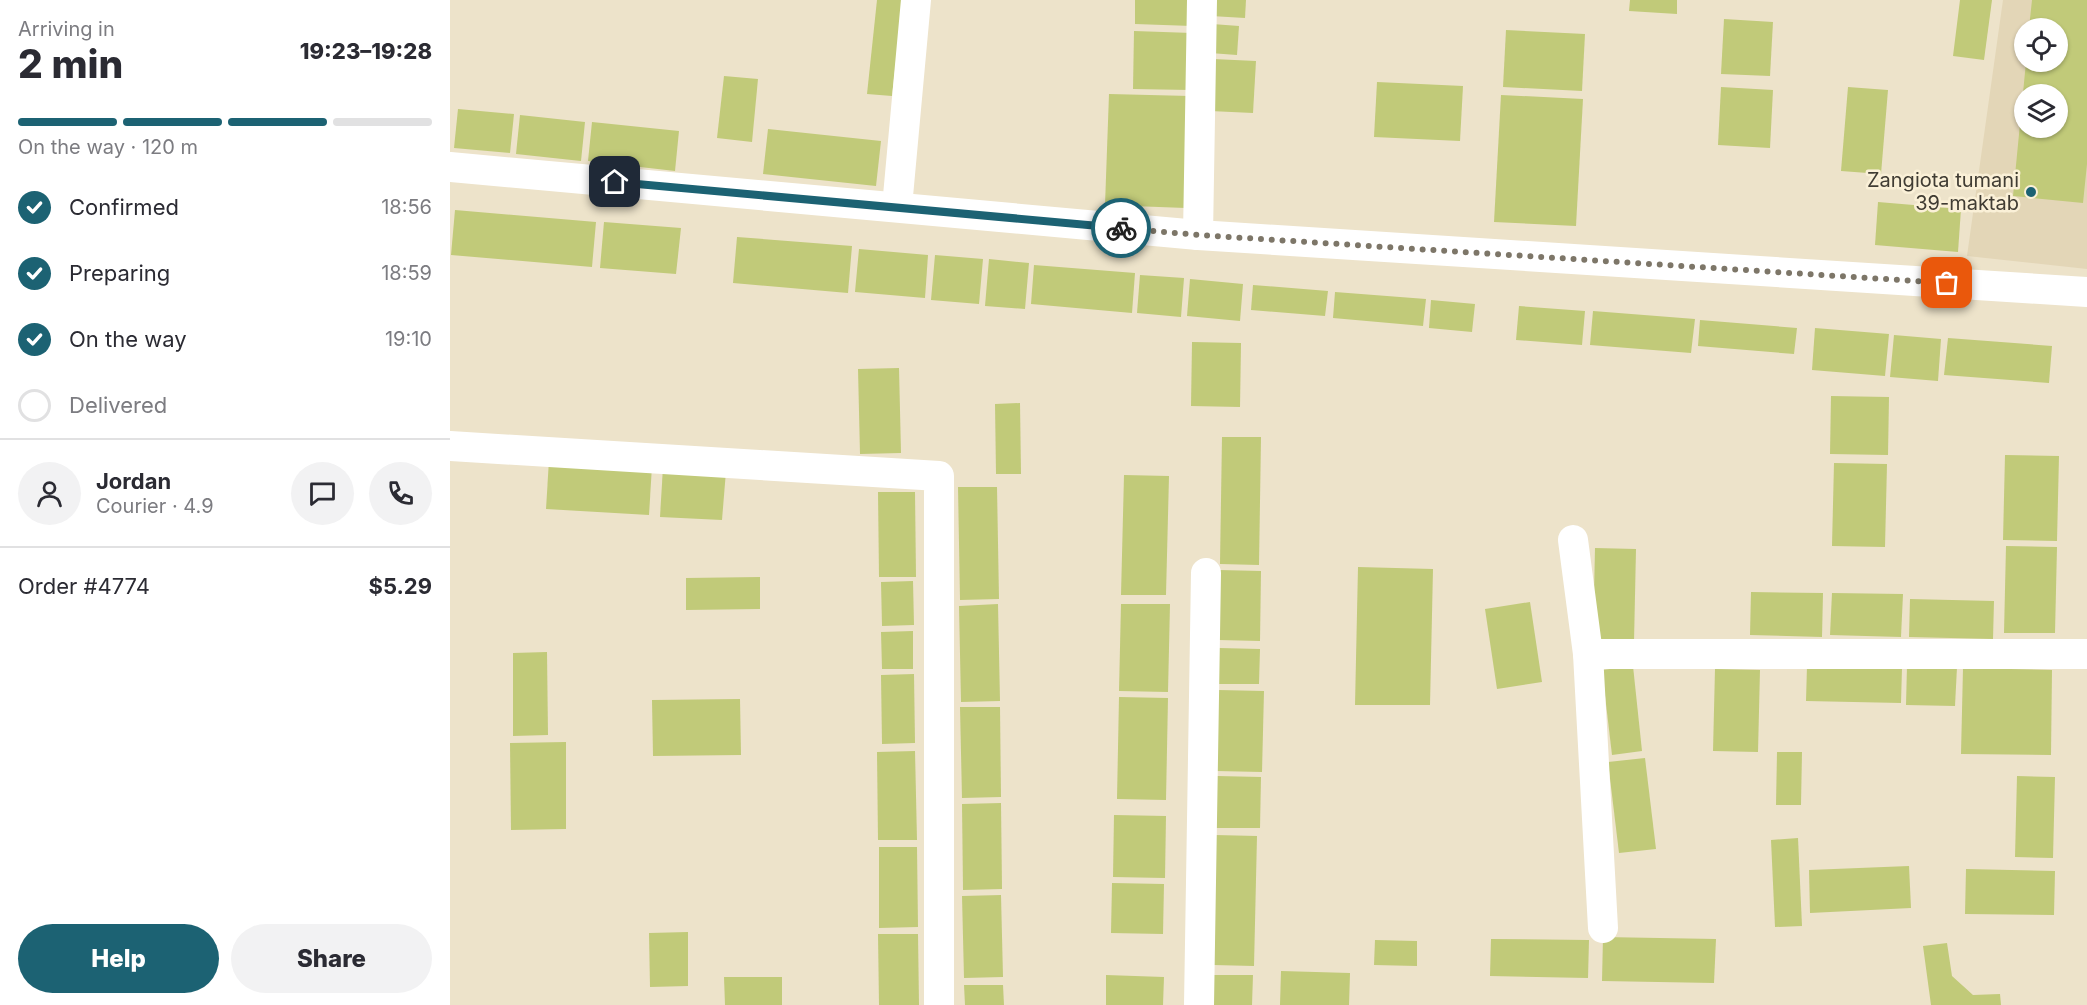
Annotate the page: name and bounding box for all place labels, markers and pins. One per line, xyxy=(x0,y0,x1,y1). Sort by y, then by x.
pin xyxy=(589,156,640,207)
place label: Zangiota tumani 39-maktab xyxy=(1867,168,2019,215)
marker: Zangiota tumani 39-maktab xyxy=(2024,185,2038,199)
pin xyxy=(1921,257,1972,308)

